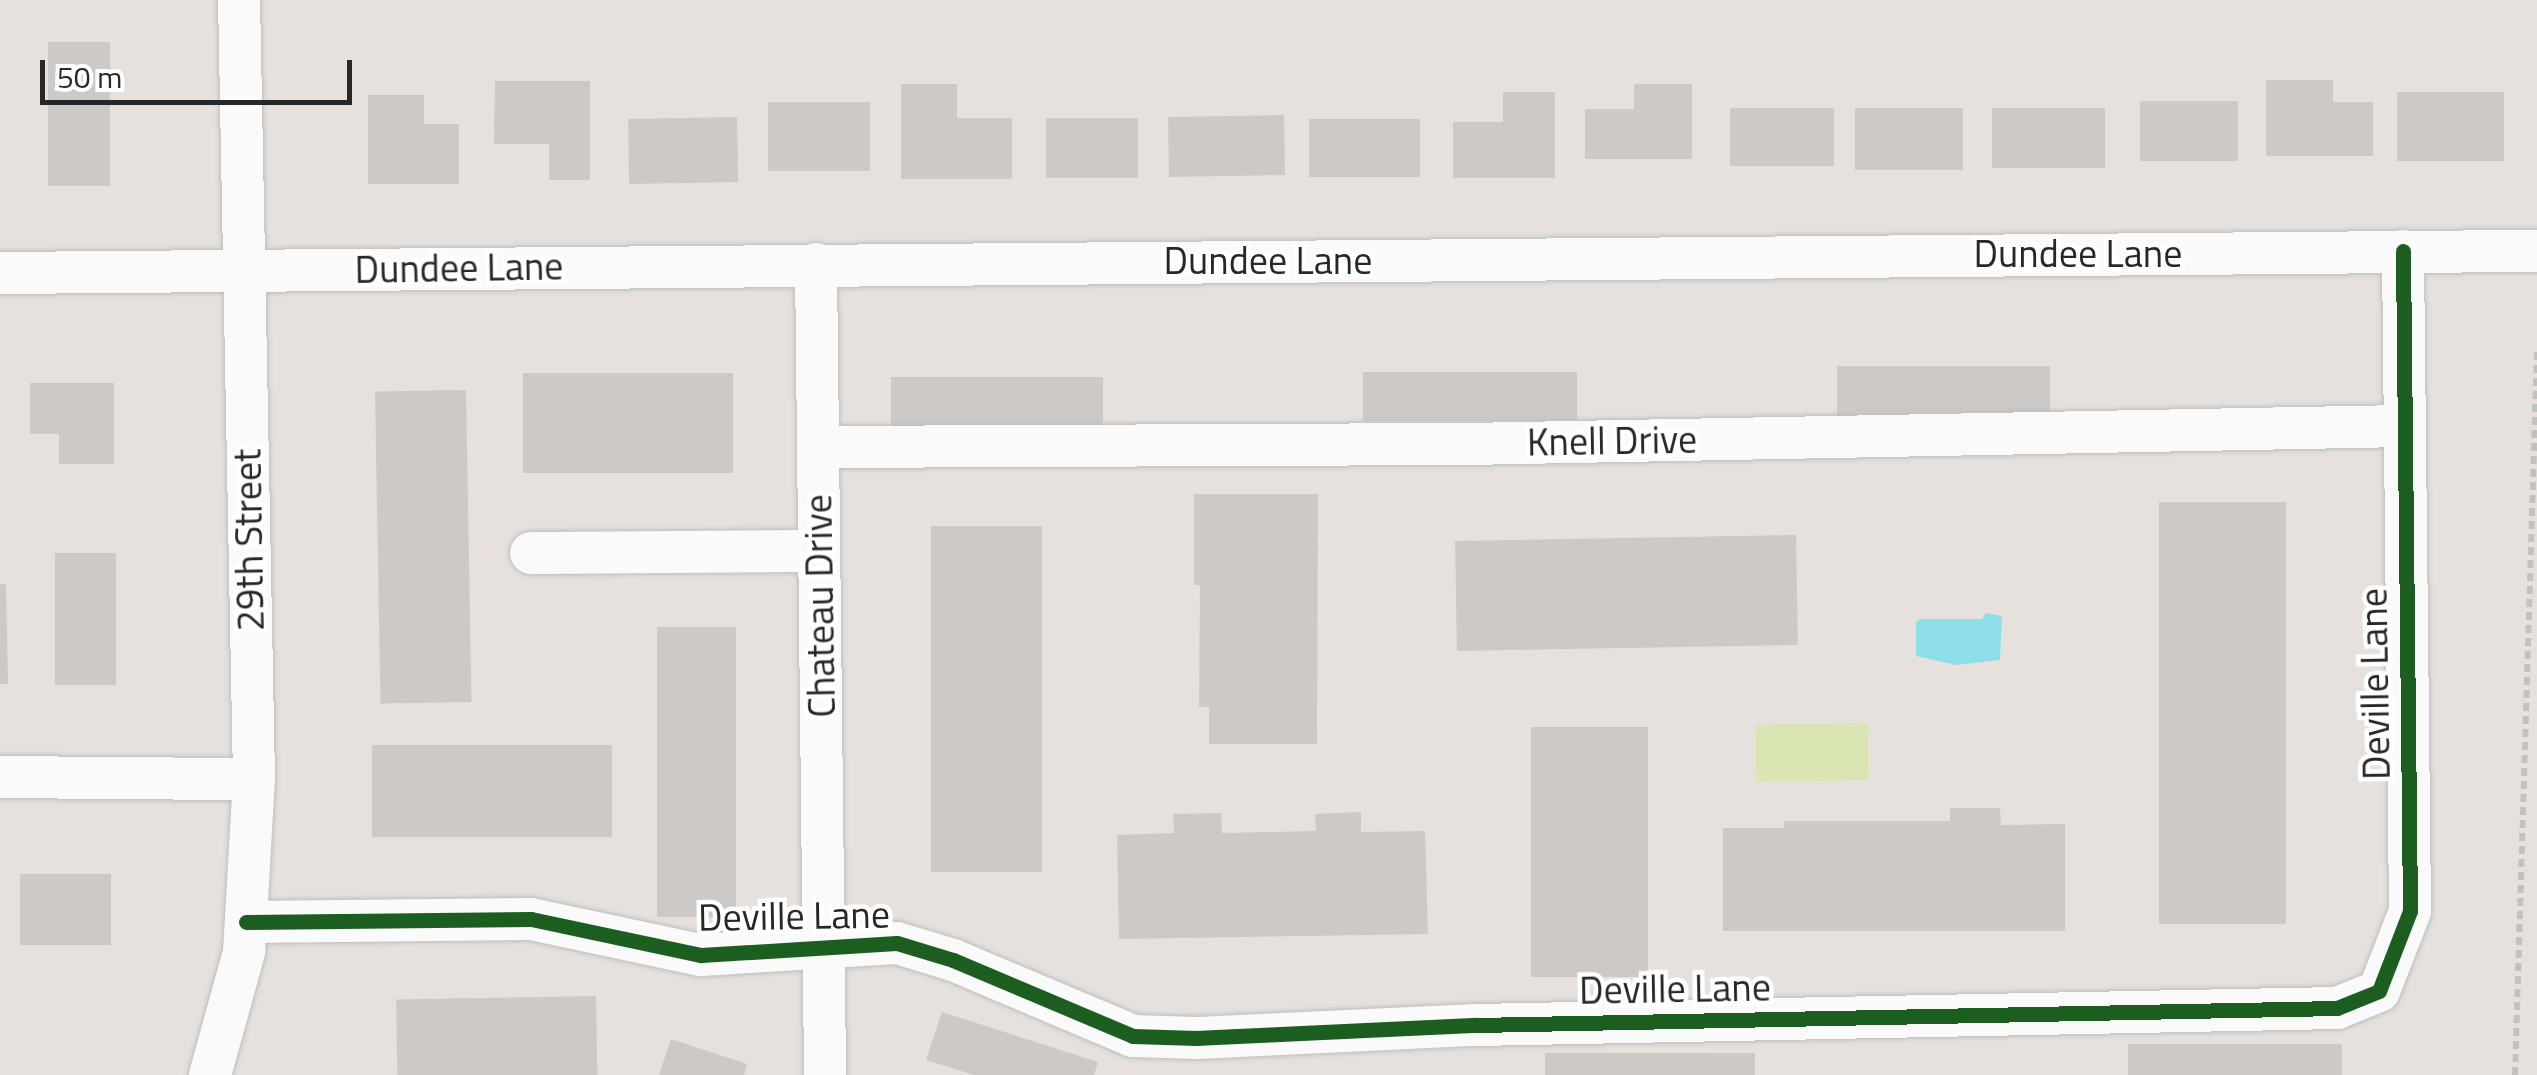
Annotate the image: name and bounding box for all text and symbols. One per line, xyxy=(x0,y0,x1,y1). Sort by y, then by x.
scale bar xyxy=(45,40,358,102)
text: 50 m xyxy=(57,54,122,100)
street label: Dundee Lane xyxy=(1974,231,2182,277)
street label: Dundee Lane xyxy=(1164,238,1372,284)
street label: Dundee Lane xyxy=(354,243,564,293)
street label: Knell Drive xyxy=(1527,417,1697,465)
street label: 29th Street xyxy=(225,448,273,632)
street label: Chateau Drive xyxy=(795,494,845,718)
street label: Deville Lane xyxy=(2351,588,2399,780)
street label: Deville Lane xyxy=(698,892,890,940)
street label: Deville Lane xyxy=(1579,965,1771,1013)

